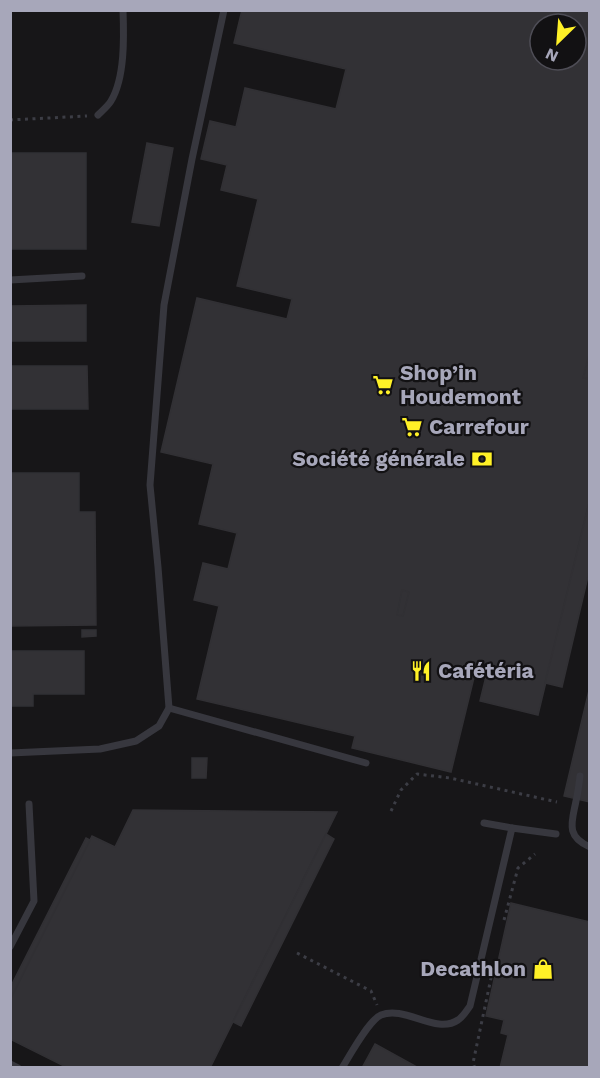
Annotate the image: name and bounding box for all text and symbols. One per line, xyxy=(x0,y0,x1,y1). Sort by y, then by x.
north arrow xyxy=(528,12,588,72)
text: N xyxy=(542,44,561,66)
place label: Shop’in Houdemont xyxy=(400,360,521,409)
supermarket icon: Shop’in Houdemont xyxy=(371,373,395,397)
place label: Carrefour xyxy=(429,414,529,439)
supermarket icon: Carrefour xyxy=(400,415,424,439)
place label: Société générale xyxy=(292,446,465,471)
bank icon: Société générale xyxy=(470,447,494,471)
place label: Cafétéria xyxy=(438,658,535,683)
restaurant icon: Cafétéria xyxy=(409,659,433,683)
place label: Decathlon xyxy=(420,956,526,981)
shop icon: Decathlon xyxy=(531,957,555,981)

